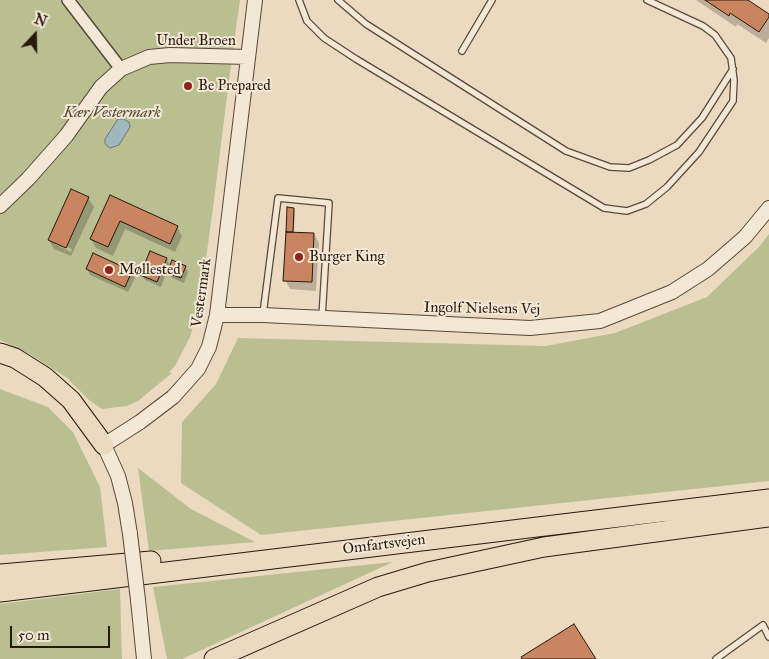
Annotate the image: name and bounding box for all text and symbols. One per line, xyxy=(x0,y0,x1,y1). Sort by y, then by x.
north arrow xyxy=(10,10,60,60)
text: N xyxy=(32,10,49,31)
street label: Under Broen xyxy=(156,32,236,50)
place label: Be Prepared xyxy=(198,77,271,95)
marker: Be Prepared xyxy=(182,80,194,92)
park label: Kær Vestermark xyxy=(63,104,161,122)
place label: Burger King xyxy=(309,248,385,266)
marker: Burger King xyxy=(293,251,305,263)
street label: Vestermark xyxy=(188,257,216,329)
place label: Møllested xyxy=(119,261,181,279)
marker: Møllested xyxy=(103,264,115,276)
street label: Ingolf Nielsens Vej xyxy=(424,299,540,319)
street label: Omfartsvejen xyxy=(342,531,426,559)
scale bar xyxy=(12,616,112,648)
text: 50 m xyxy=(18,626,50,644)

